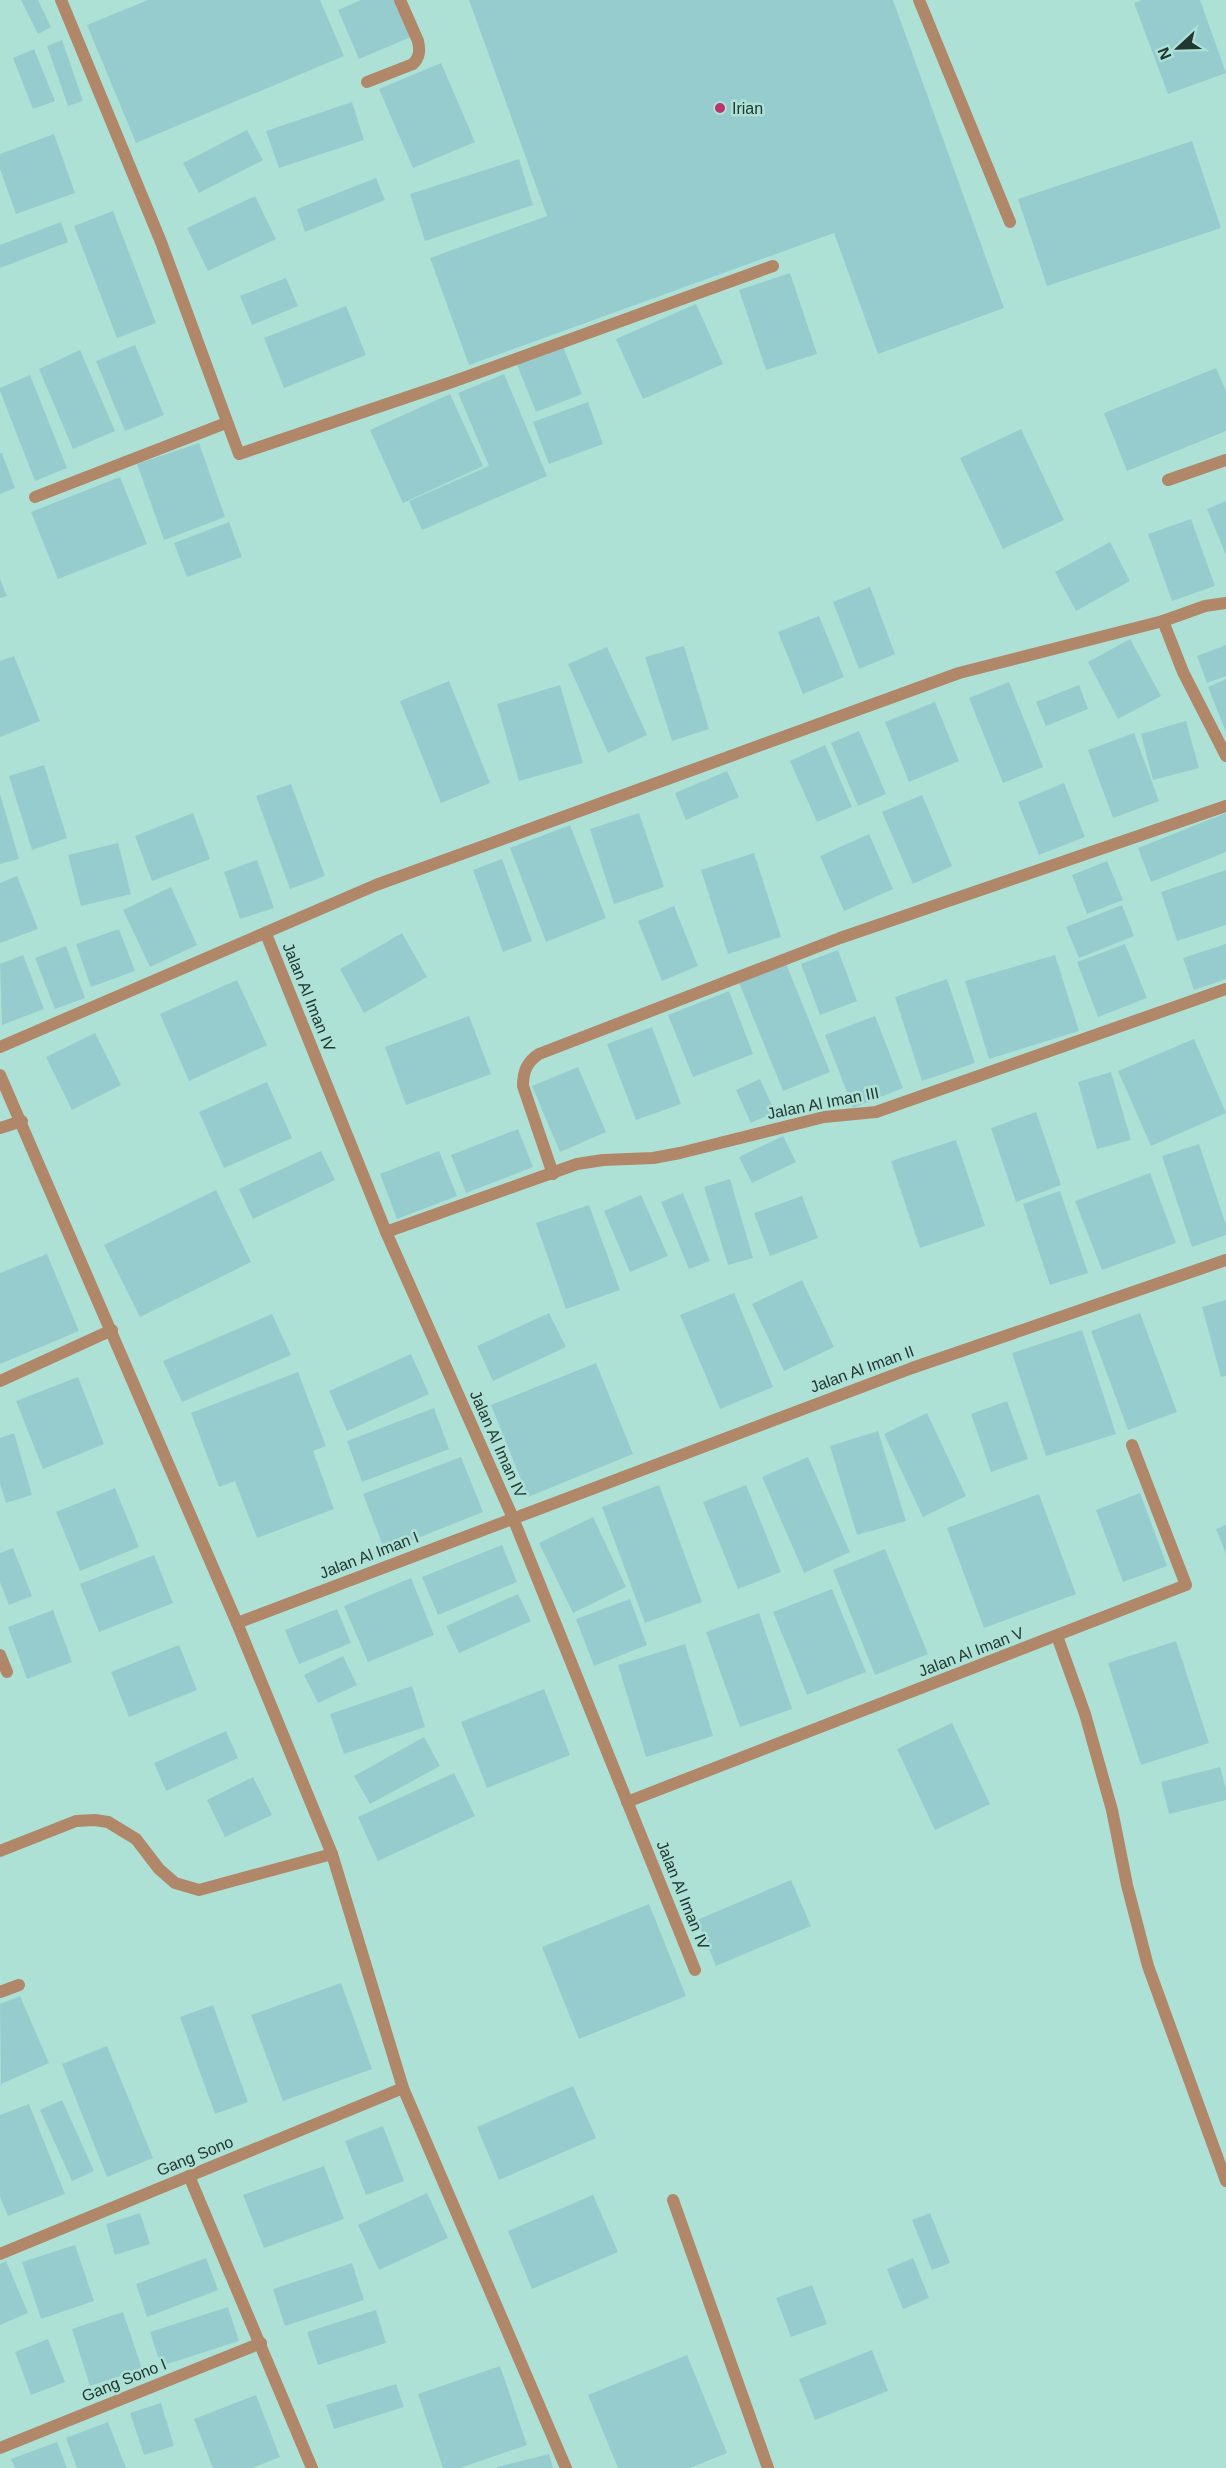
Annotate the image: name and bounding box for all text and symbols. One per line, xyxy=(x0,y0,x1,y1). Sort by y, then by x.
north arrow xyxy=(1148,18,1208,78)
text: N xyxy=(1155,45,1175,62)
place label: Irian xyxy=(732,100,763,117)
marker: Irian xyxy=(713,101,727,115)
street label: Jalan Al Iman IV xyxy=(279,940,339,1054)
street label: Jalan Al Iman III xyxy=(766,1084,880,1122)
street label: Jalan Al Iman II xyxy=(808,1342,916,1396)
street label: Jalan Al Iman IV xyxy=(467,1388,529,1501)
street label: Jalan Al Iman I xyxy=(317,1528,421,1582)
street label: Jalan Al Iman V xyxy=(916,1624,1026,1680)
street label: Jalan Al Iman IV xyxy=(653,1838,713,1952)
street label: Gang Sono xyxy=(154,2133,236,2179)
street label: Gang Sono I xyxy=(79,2355,169,2405)

